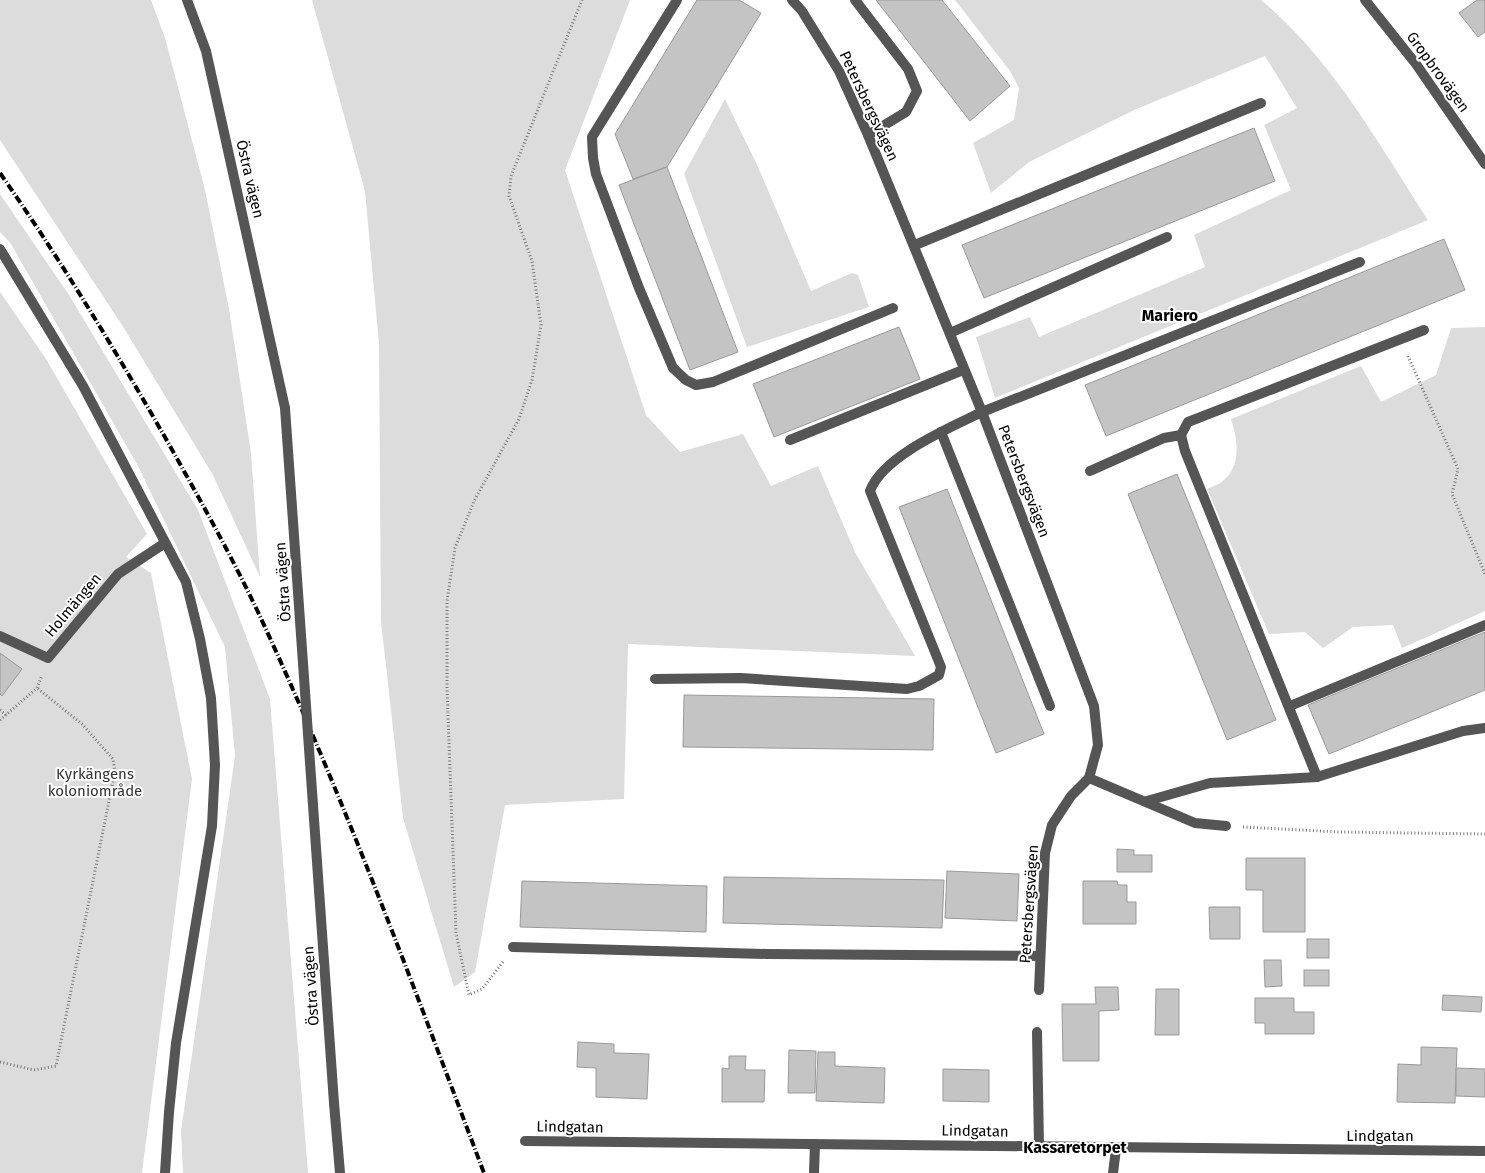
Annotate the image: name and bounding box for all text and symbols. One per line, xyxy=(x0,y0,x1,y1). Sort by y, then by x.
street label: Gropbrovägen xyxy=(1403,28,1473,116)
street label: Petersbergsvägen xyxy=(836,48,902,164)
street label: Östra vägen xyxy=(232,138,268,220)
district label: Mariero xyxy=(1142,306,1198,325)
street label: Petersbergsvägen xyxy=(994,422,1054,540)
street label: Östra vägen xyxy=(271,542,295,622)
street label: Holmängen xyxy=(41,569,105,641)
park label: Kyrkängens koloniområde xyxy=(48,765,142,800)
street label: Petersbergsvägen xyxy=(1016,844,1042,964)
street label: Östra vägen xyxy=(299,946,323,1026)
street label: Lindgatan xyxy=(536,1117,604,1137)
street label: Lindgatan xyxy=(941,1121,1009,1141)
street label: Lindgatan xyxy=(1346,1127,1414,1145)
district label: Kassaretorpet xyxy=(1023,1138,1128,1157)

